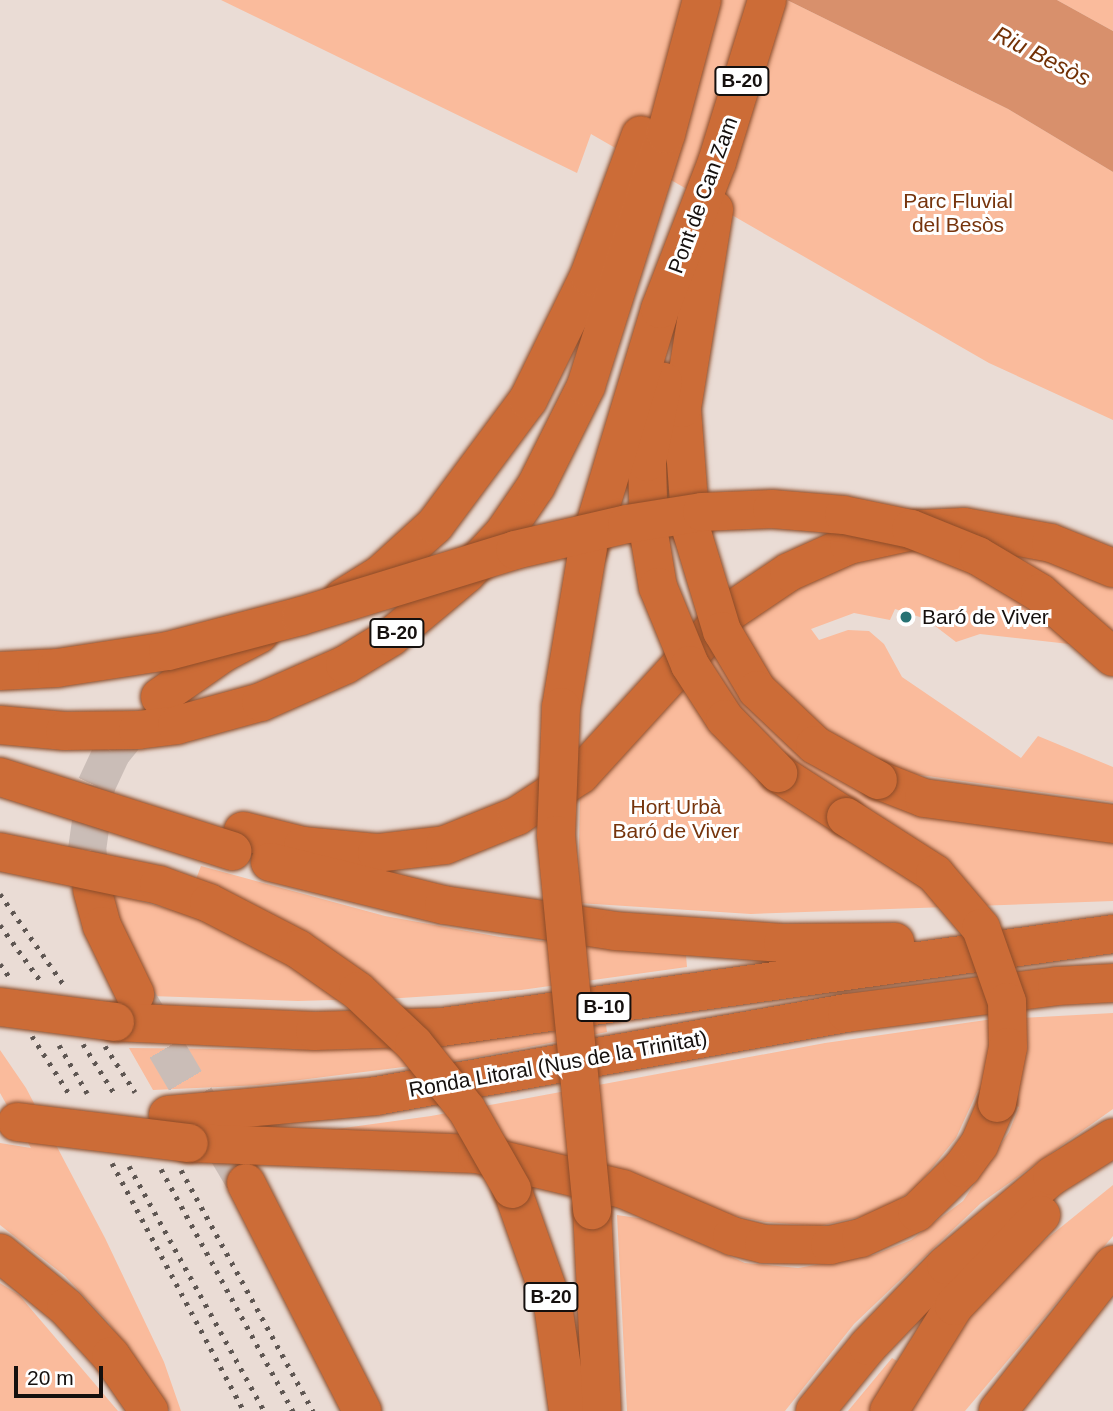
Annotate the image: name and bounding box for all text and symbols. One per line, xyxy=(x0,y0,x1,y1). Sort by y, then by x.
water label: Riu Besòs xyxy=(989,20,1095,92)
road number: B-20 xyxy=(714,66,770,96)
street label: Pont de Can Zam xyxy=(663,113,743,277)
park label: Parc Fluvial del Besòs xyxy=(903,188,1013,238)
place label: Baró de Viver xyxy=(922,604,1049,630)
marker: Baró de Viver xyxy=(896,607,916,627)
road number: B-20 xyxy=(369,618,425,648)
park label: Hort Urbà Baró de Viver xyxy=(613,794,739,844)
road number: B-10 xyxy=(576,992,632,1023)
street label: Ronda Litoral (Nus de la Trinitat) xyxy=(407,1025,709,1103)
road number: B-20 xyxy=(523,1282,579,1312)
scale bar xyxy=(18,1352,107,1396)
text: 20 m xyxy=(27,1366,74,1389)

